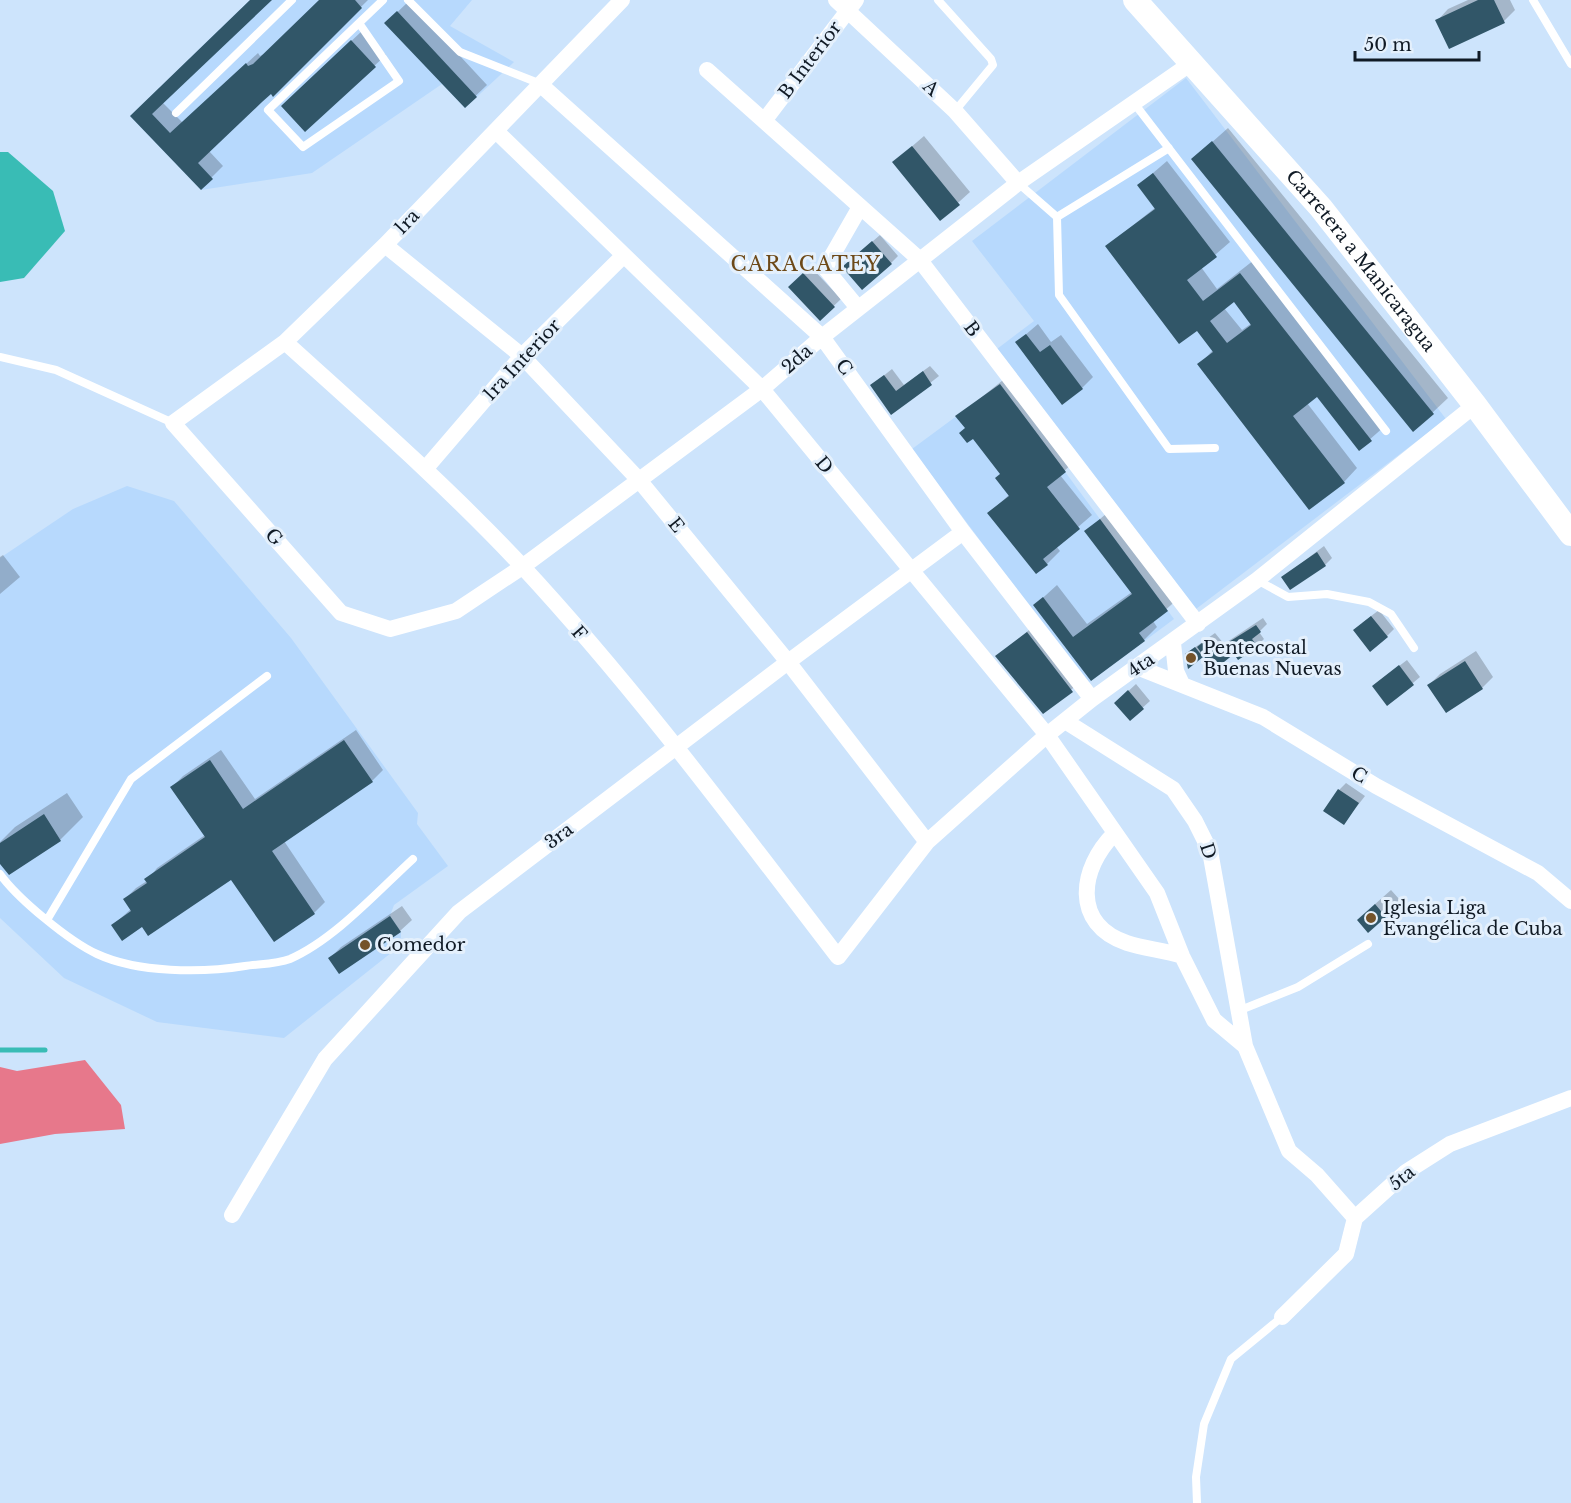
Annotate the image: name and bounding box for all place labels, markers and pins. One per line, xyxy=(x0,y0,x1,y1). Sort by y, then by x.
place label: Pentecostal Buenas Nuevas xyxy=(1203,637,1342,680)
marker: Pentecostal Buenas Nuevas xyxy=(1184,651,1198,665)
place label: Iglesia Liga Evangélica de Cuba xyxy=(1383,897,1562,940)
marker: Iglesia Liga Evangélica de Cuba xyxy=(1364,911,1378,925)
place label: Comedor xyxy=(377,934,466,956)
marker: Comedor xyxy=(358,938,372,952)

